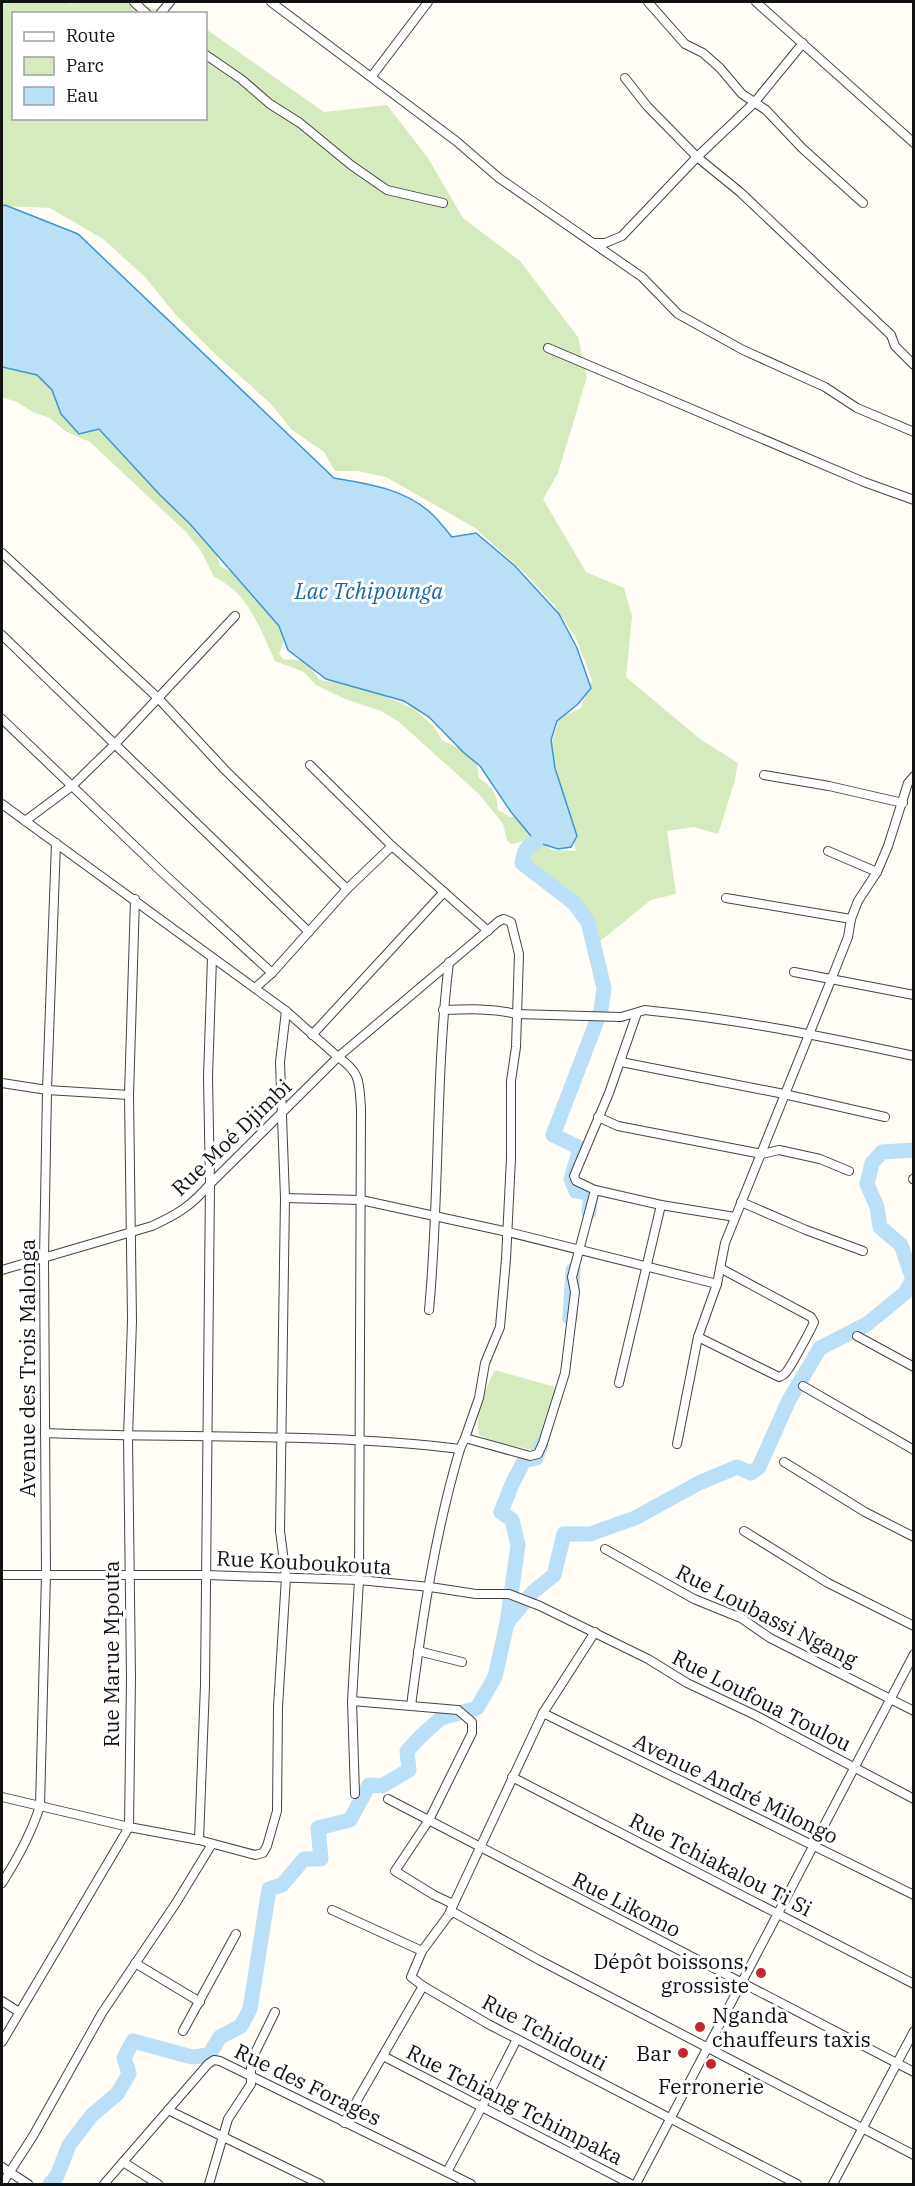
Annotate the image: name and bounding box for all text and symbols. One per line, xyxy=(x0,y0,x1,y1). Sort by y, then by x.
legend xyxy=(12,12,207,120)
text: Route xyxy=(66,24,115,47)
text: Parc xyxy=(66,54,104,77)
text: Eau xyxy=(66,84,98,107)
water label: Lac Tchipounga xyxy=(294,576,443,605)
street label: Rue Moé Djimbi xyxy=(165,1073,297,1201)
street label: Avenue des Trois Malonga xyxy=(13,1239,41,1497)
street label: Rue Kouboukouta xyxy=(216,1543,392,1581)
street label: Rue Loubassi Ngang xyxy=(671,1557,863,1673)
street label: Rue Marue Mpouta xyxy=(97,1561,125,1747)
street label: Rue Loufoua Toulou xyxy=(668,1643,856,1757)
street label: Avenue André Milongo xyxy=(629,1726,843,1850)
street label: Rue Tchiakalou Ti Si xyxy=(625,1806,817,1922)
street label: Rue Likomo xyxy=(568,1865,686,1943)
place label: Dépôt boissons, grossiste xyxy=(593,1947,749,1999)
marker: Dépôt boissons, grossiste xyxy=(754,1966,768,1980)
street label: Rue Tchidouti xyxy=(477,1987,613,2077)
place label: Nganda chauffeurs taxis xyxy=(712,2001,871,2053)
marker: Nganda chauffeurs taxis xyxy=(693,2020,707,2034)
street label: Rue des Forages xyxy=(230,2036,386,2132)
street label: Rue Tchiang Tchimpaka xyxy=(402,2037,628,2171)
place label: Bar xyxy=(636,2039,672,2067)
marker: Bar xyxy=(676,2046,690,2060)
marker: Ferronerie xyxy=(704,2057,718,2071)
place label: Ferronerie xyxy=(658,2072,764,2100)

